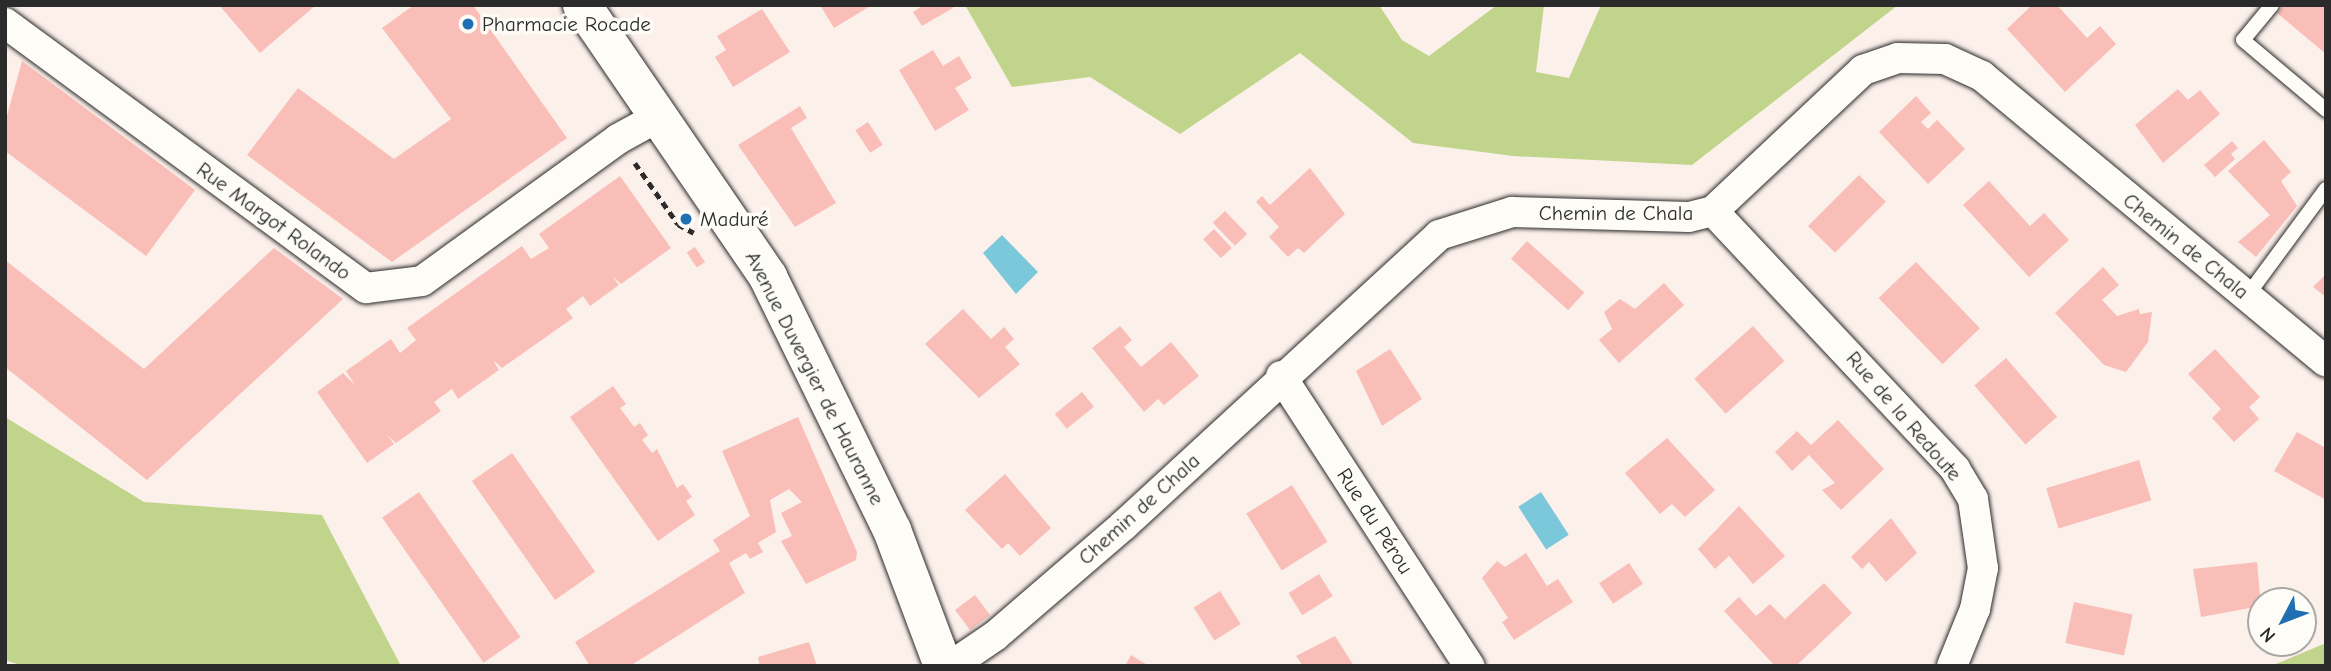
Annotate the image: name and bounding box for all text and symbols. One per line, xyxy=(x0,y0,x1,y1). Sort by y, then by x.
place label: Pharmacie Rocade xyxy=(482,11,651,37)
marker: Pharmacie Rocade xyxy=(460,16,476,32)
street label: Rue Margot Rolando xyxy=(192,157,356,285)
street label: Chemin de Chala xyxy=(2118,188,2254,304)
street label: Chemin de Chala xyxy=(1539,200,1693,226)
place label: Maduré xyxy=(700,206,769,232)
marker: Maduré xyxy=(678,211,694,227)
street label: Avenue Duvergier de Hauranne xyxy=(740,247,890,509)
street label: Rue de la Redoute xyxy=(1841,346,1967,486)
street label: Chemin de Chala xyxy=(1073,448,1205,570)
street label: Rue du Pérou xyxy=(1332,463,1418,579)
north arrow xyxy=(2247,587,2317,657)
text: N xyxy=(2256,623,2280,647)

